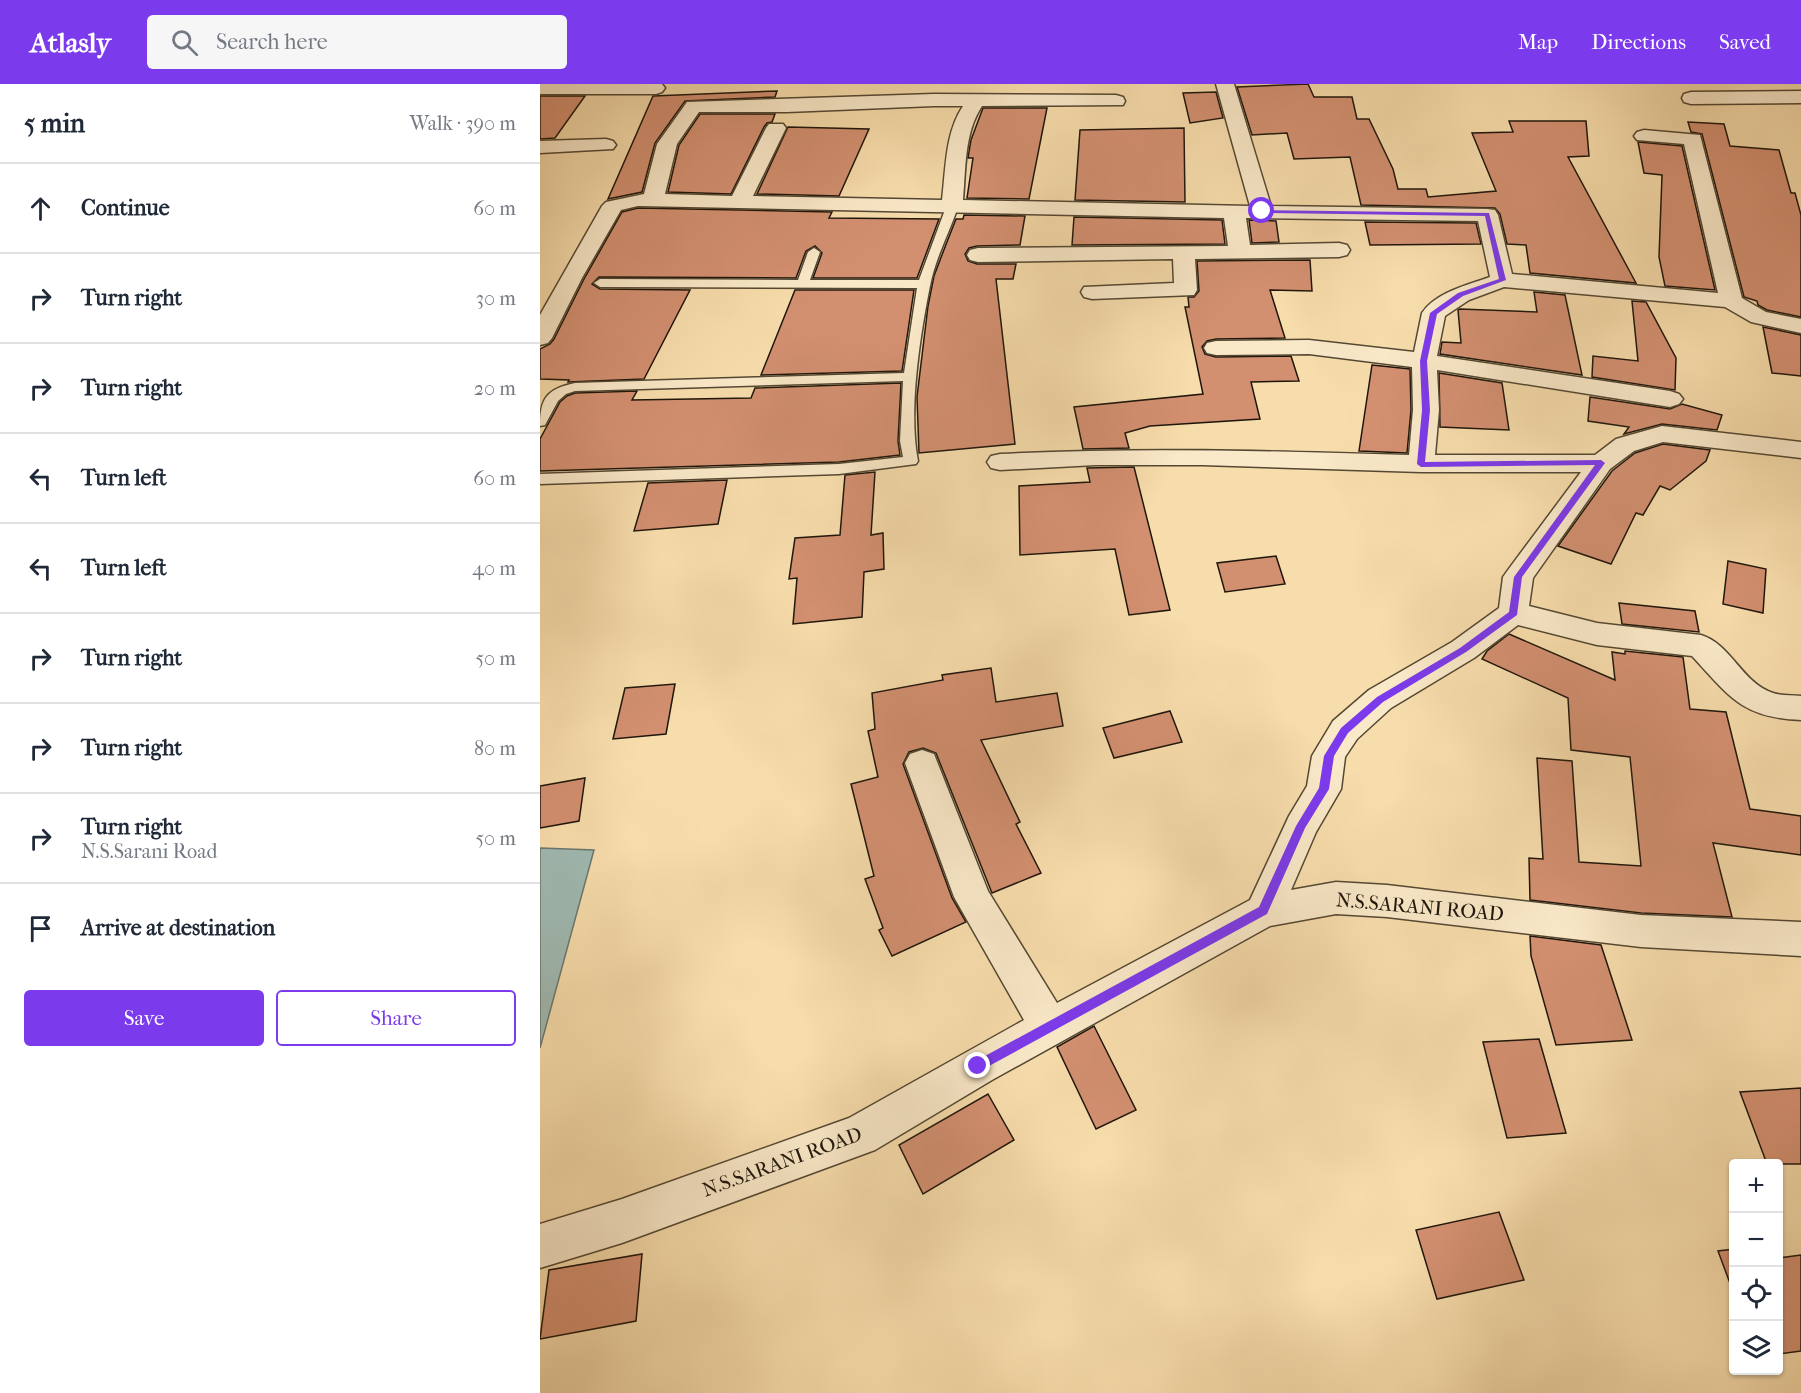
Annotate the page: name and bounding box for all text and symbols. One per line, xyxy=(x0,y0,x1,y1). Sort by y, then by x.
search box xyxy=(147,15,567,69)
text: Atlasly xyxy=(30,26,111,59)
icon: search xyxy=(168,26,201,59)
text: Search here xyxy=(216,29,328,55)
text: Map xyxy=(1518,30,1558,54)
text: Directions xyxy=(1591,30,1686,54)
text: Saved xyxy=(1719,30,1771,54)
text: 5 min xyxy=(24,108,85,139)
text: Walk · 390 m xyxy=(409,112,516,135)
icon: ahead xyxy=(24,192,57,225)
text: Continue xyxy=(81,195,170,221)
text: 60 m xyxy=(473,197,516,220)
route start xyxy=(1248,197,1274,223)
icon: right xyxy=(24,282,57,315)
text: Turn right xyxy=(81,285,182,311)
text: 30 m xyxy=(476,287,516,310)
icon: right xyxy=(24,372,57,405)
text: Turn right xyxy=(81,375,182,401)
text: 20 m xyxy=(474,377,516,400)
icon: left xyxy=(24,462,57,495)
text: Turn left xyxy=(81,465,167,491)
text: 60 m xyxy=(473,467,516,490)
icon: left xyxy=(24,552,57,585)
text: Turn left xyxy=(81,555,167,581)
text: 40 m xyxy=(472,557,516,580)
icon: right xyxy=(24,642,57,675)
text: Turn right xyxy=(81,645,182,671)
text: 50 m xyxy=(475,647,516,670)
icon: right xyxy=(24,732,57,765)
text: Turn right xyxy=(81,735,182,761)
text: 80 m xyxy=(474,737,516,760)
text: Turn right xyxy=(81,814,182,840)
icon: right xyxy=(24,822,57,855)
text: 50 m xyxy=(475,827,516,850)
text: N.S.Sarani Road xyxy=(81,840,217,863)
street label: N.S.SARANI ROAD xyxy=(1335,888,1505,926)
icon: arrive xyxy=(24,912,57,945)
text: Arrive at destination xyxy=(81,915,275,941)
button: Save xyxy=(24,990,264,1046)
button: Share xyxy=(276,990,516,1046)
route end xyxy=(964,1052,990,1078)
street label: N.S.SARANI ROAD xyxy=(699,1122,865,1202)
map controls xyxy=(1729,1159,1783,1375)
button: + xyxy=(1729,1159,1783,1213)
button: − xyxy=(1729,1213,1783,1267)
button: locate xyxy=(1729,1267,1783,1321)
button: layers xyxy=(1729,1321,1783,1375)

